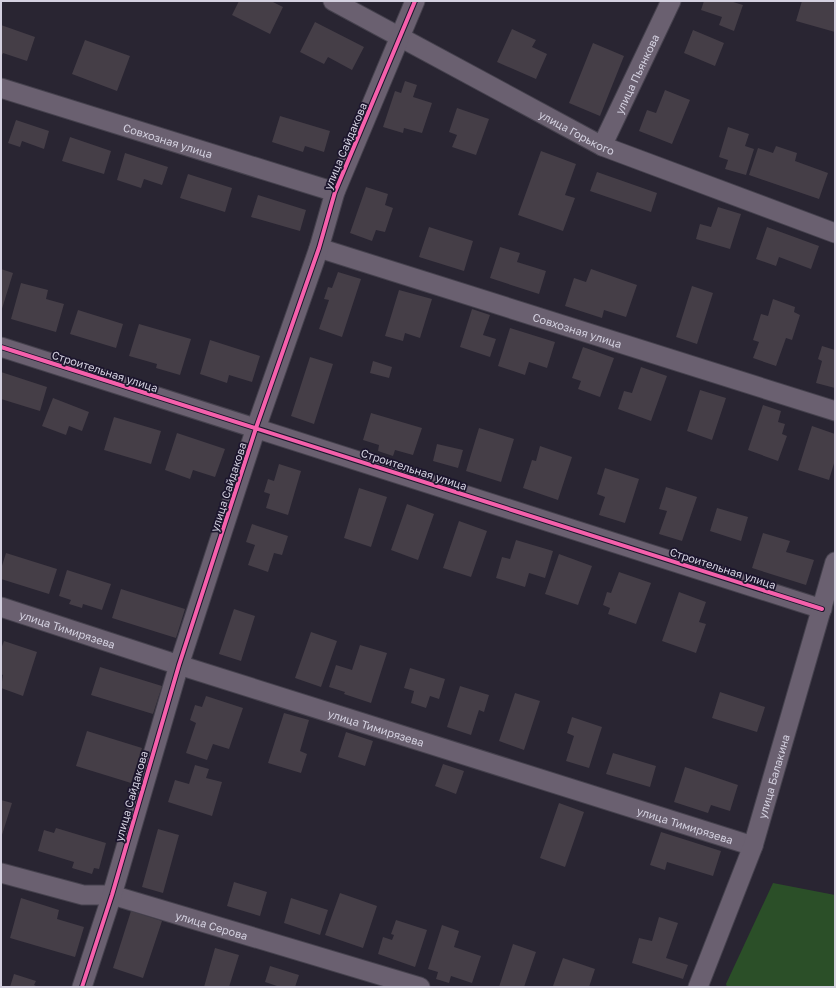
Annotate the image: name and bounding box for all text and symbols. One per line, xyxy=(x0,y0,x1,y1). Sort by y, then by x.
street label: улица Пьянкова xyxy=(612,32,661,116)
street label: улица Сайдакова xyxy=(321,100,369,192)
street label: улица Горького xyxy=(537,107,617,157)
street label: Совхозная улица xyxy=(122,120,214,160)
street label: Совхозная улица xyxy=(531,309,624,350)
street label: Строительная улица xyxy=(50,348,160,394)
street label: улица Сайдакова xyxy=(207,441,249,533)
street label: Строительная улица xyxy=(359,446,469,492)
street label: Строительная улица xyxy=(668,545,778,591)
street label: улица Тимирязева xyxy=(18,607,117,650)
street label: улица Тимирязева xyxy=(327,706,426,748)
street label: улица Балакина xyxy=(755,733,791,820)
street label: улица Сайдакова xyxy=(112,749,150,843)
street label: улица Тимирязева xyxy=(636,803,735,846)
street label: улица Серова xyxy=(174,908,249,942)

